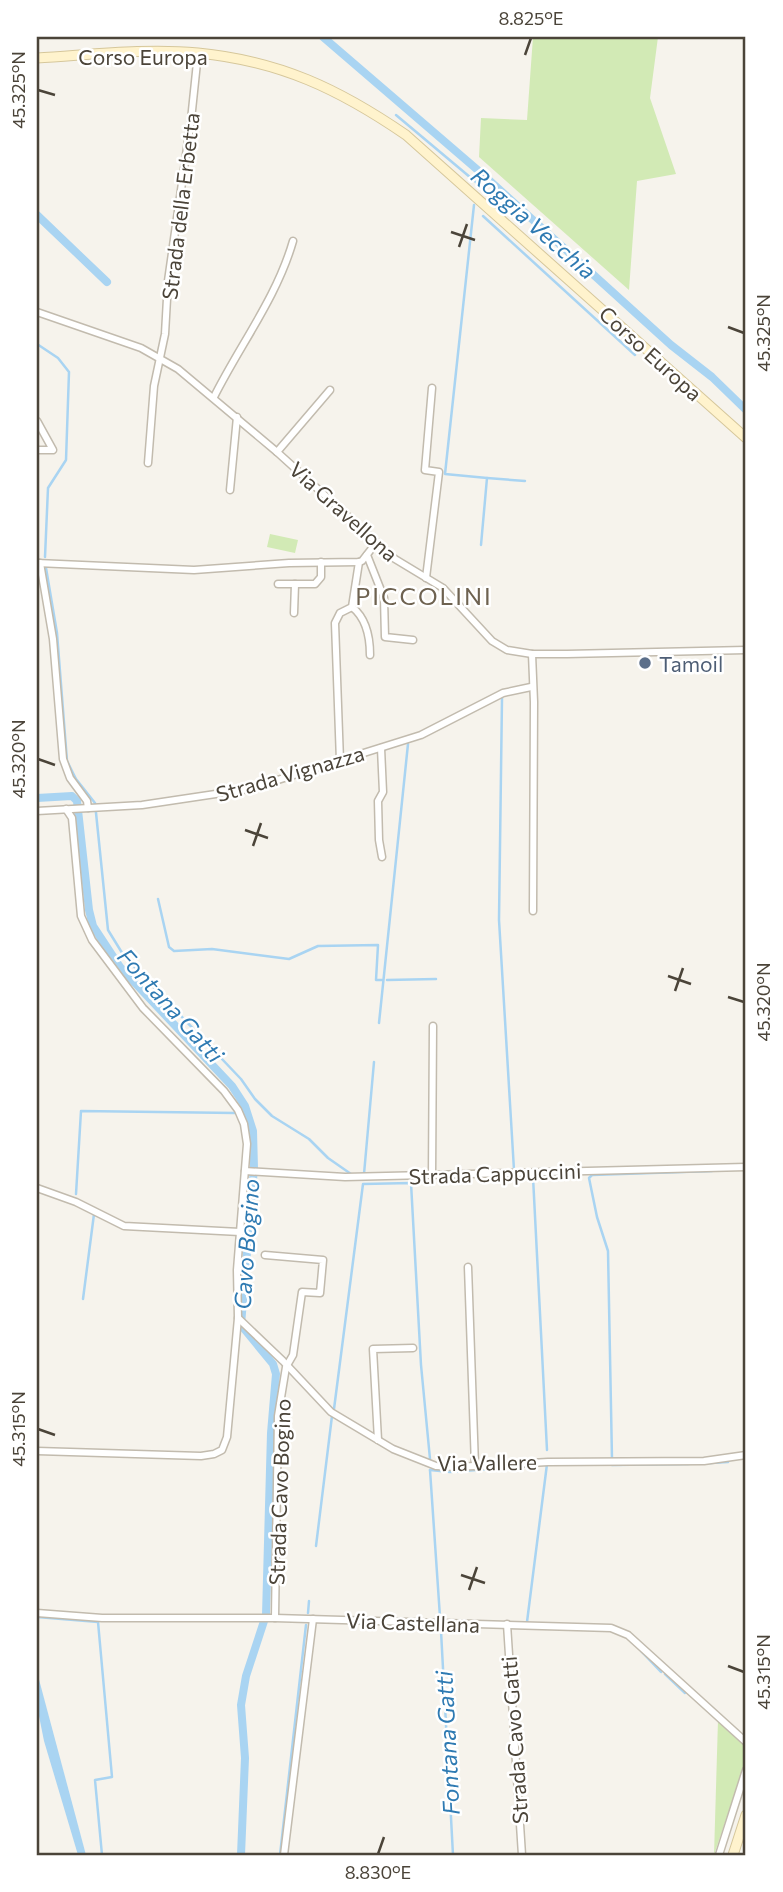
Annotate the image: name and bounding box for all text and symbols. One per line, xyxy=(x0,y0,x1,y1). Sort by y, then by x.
text: 8.825°E xyxy=(499,7,563,29)
street label: Corso Europa xyxy=(78,44,208,69)
text: 45.325°N xyxy=(7,51,29,129)
street label: Strada della Erbetta xyxy=(156,111,204,301)
water label: Roggia Vecchia xyxy=(466,161,602,285)
text: 45.325°N xyxy=(752,294,774,372)
street label: Corso Europa xyxy=(595,300,707,406)
street label: Via Gravellona xyxy=(285,456,403,566)
district label: PICCOLINI xyxy=(355,581,493,610)
place label: Tamoil xyxy=(659,651,723,676)
marker: Tamoil xyxy=(637,655,653,671)
text: 45.320°N xyxy=(7,720,29,798)
street label: Strada Vignazza xyxy=(213,740,367,806)
water label: Fontana Gatti xyxy=(112,942,230,1069)
text: 45.320°N xyxy=(752,963,774,1041)
street label: Strada Cappuccini xyxy=(408,1157,582,1189)
water label: Cavo Bogino xyxy=(227,1178,265,1310)
text: 45.315°N xyxy=(7,1391,29,1467)
street label: Strada Cavo Bogino xyxy=(263,1398,295,1586)
street label: Via Vallere xyxy=(437,1449,537,1475)
street label: Via Castellana xyxy=(346,1607,480,1637)
text: 45.315°N xyxy=(752,1634,774,1710)
street label: Strada Cavo Gatti xyxy=(496,1655,532,1825)
water label: Fontana Gatti xyxy=(429,1669,465,1816)
text: 8.830°E xyxy=(345,1861,411,1883)

